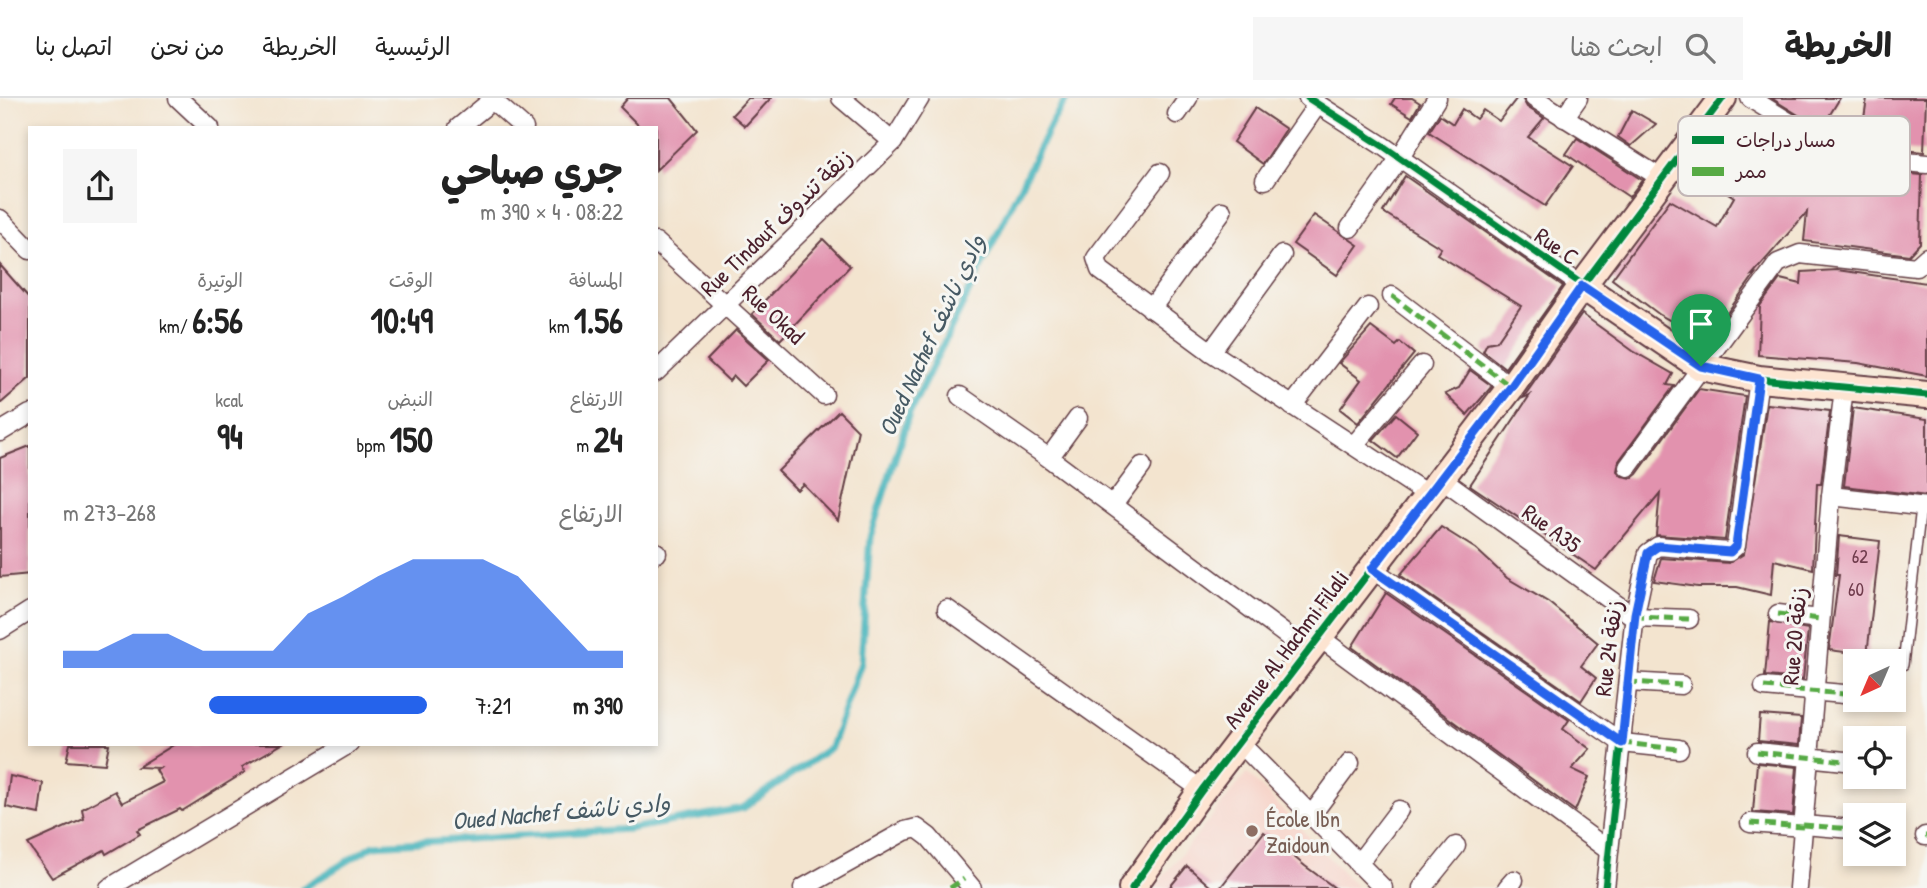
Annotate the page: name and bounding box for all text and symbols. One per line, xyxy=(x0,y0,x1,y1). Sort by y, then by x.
search box xyxy=(1253,17,1743,80)
text: الخريطة xyxy=(1785,23,1892,67)
text: ابحث هنا xyxy=(1570,29,1663,64)
icon: search xyxy=(1681,29,1719,67)
text: اتصل بنا xyxy=(35,30,112,62)
text: من نحن xyxy=(150,30,224,62)
text: الخريطة xyxy=(262,30,337,62)
text: الرئيسية xyxy=(375,30,451,62)
legend xyxy=(1678,116,1910,196)
text: مسار دراجات xyxy=(1736,127,1836,153)
street label: Rue Tindouf زنقة تندوف xyxy=(693,141,859,303)
text: جري صباحي xyxy=(441,144,623,196)
button: share xyxy=(63,149,137,223)
text: ممر xyxy=(1734,158,1767,184)
text: 08:22 · 4 × 390 m xyxy=(480,196,623,227)
street label: Rue C xyxy=(1529,220,1585,272)
water label: Oued Nachef وادي ناشف xyxy=(870,229,994,442)
text: الوتيرة xyxy=(197,267,243,293)
text: الوقت xyxy=(389,267,433,293)
text: المسافة xyxy=(569,267,623,293)
street label: Rue Okad xyxy=(736,277,812,351)
pin xyxy=(1671,294,1731,366)
text: 6:56 xyxy=(192,297,243,344)
text: 10:49 xyxy=(371,297,433,344)
text: 1.56 xyxy=(574,297,623,344)
icon: arrive xyxy=(1682,305,1720,343)
text: /km xyxy=(159,313,192,339)
text: km xyxy=(549,313,574,339)
text: النبض xyxy=(388,386,433,412)
text: الارتفاع xyxy=(570,386,623,412)
text: kcal xyxy=(215,387,243,413)
text: 94 xyxy=(217,413,243,460)
text: 150 xyxy=(390,416,433,463)
text: 24 xyxy=(593,416,623,463)
text: bpm xyxy=(357,432,390,458)
text: m xyxy=(576,432,593,458)
street label: Rue A35 xyxy=(1516,496,1588,560)
text: 268–273 m xyxy=(63,497,156,528)
text: الارتفاع xyxy=(559,498,623,529)
house number: 62 xyxy=(1852,543,1868,569)
street label: Avenue Al Hachmi Filali xyxy=(1216,563,1356,735)
house number: 60 xyxy=(1848,576,1864,602)
street label: Rue 20 زنقة xyxy=(1774,586,1814,686)
street label: Rue 24 زنقة xyxy=(1587,598,1629,698)
north arrow xyxy=(1843,649,1906,712)
map controls xyxy=(1843,649,1906,866)
text: 7:21 xyxy=(475,690,511,721)
text: 390 m xyxy=(573,690,623,721)
button: locate xyxy=(1843,726,1906,789)
water label: Oued Nachef وادي ناشف xyxy=(451,786,672,838)
place label: École Ibn Zaidoun xyxy=(1266,803,1340,860)
button: layers xyxy=(1843,803,1906,866)
marker: École Ibn Zaidoun xyxy=(1244,823,1260,839)

